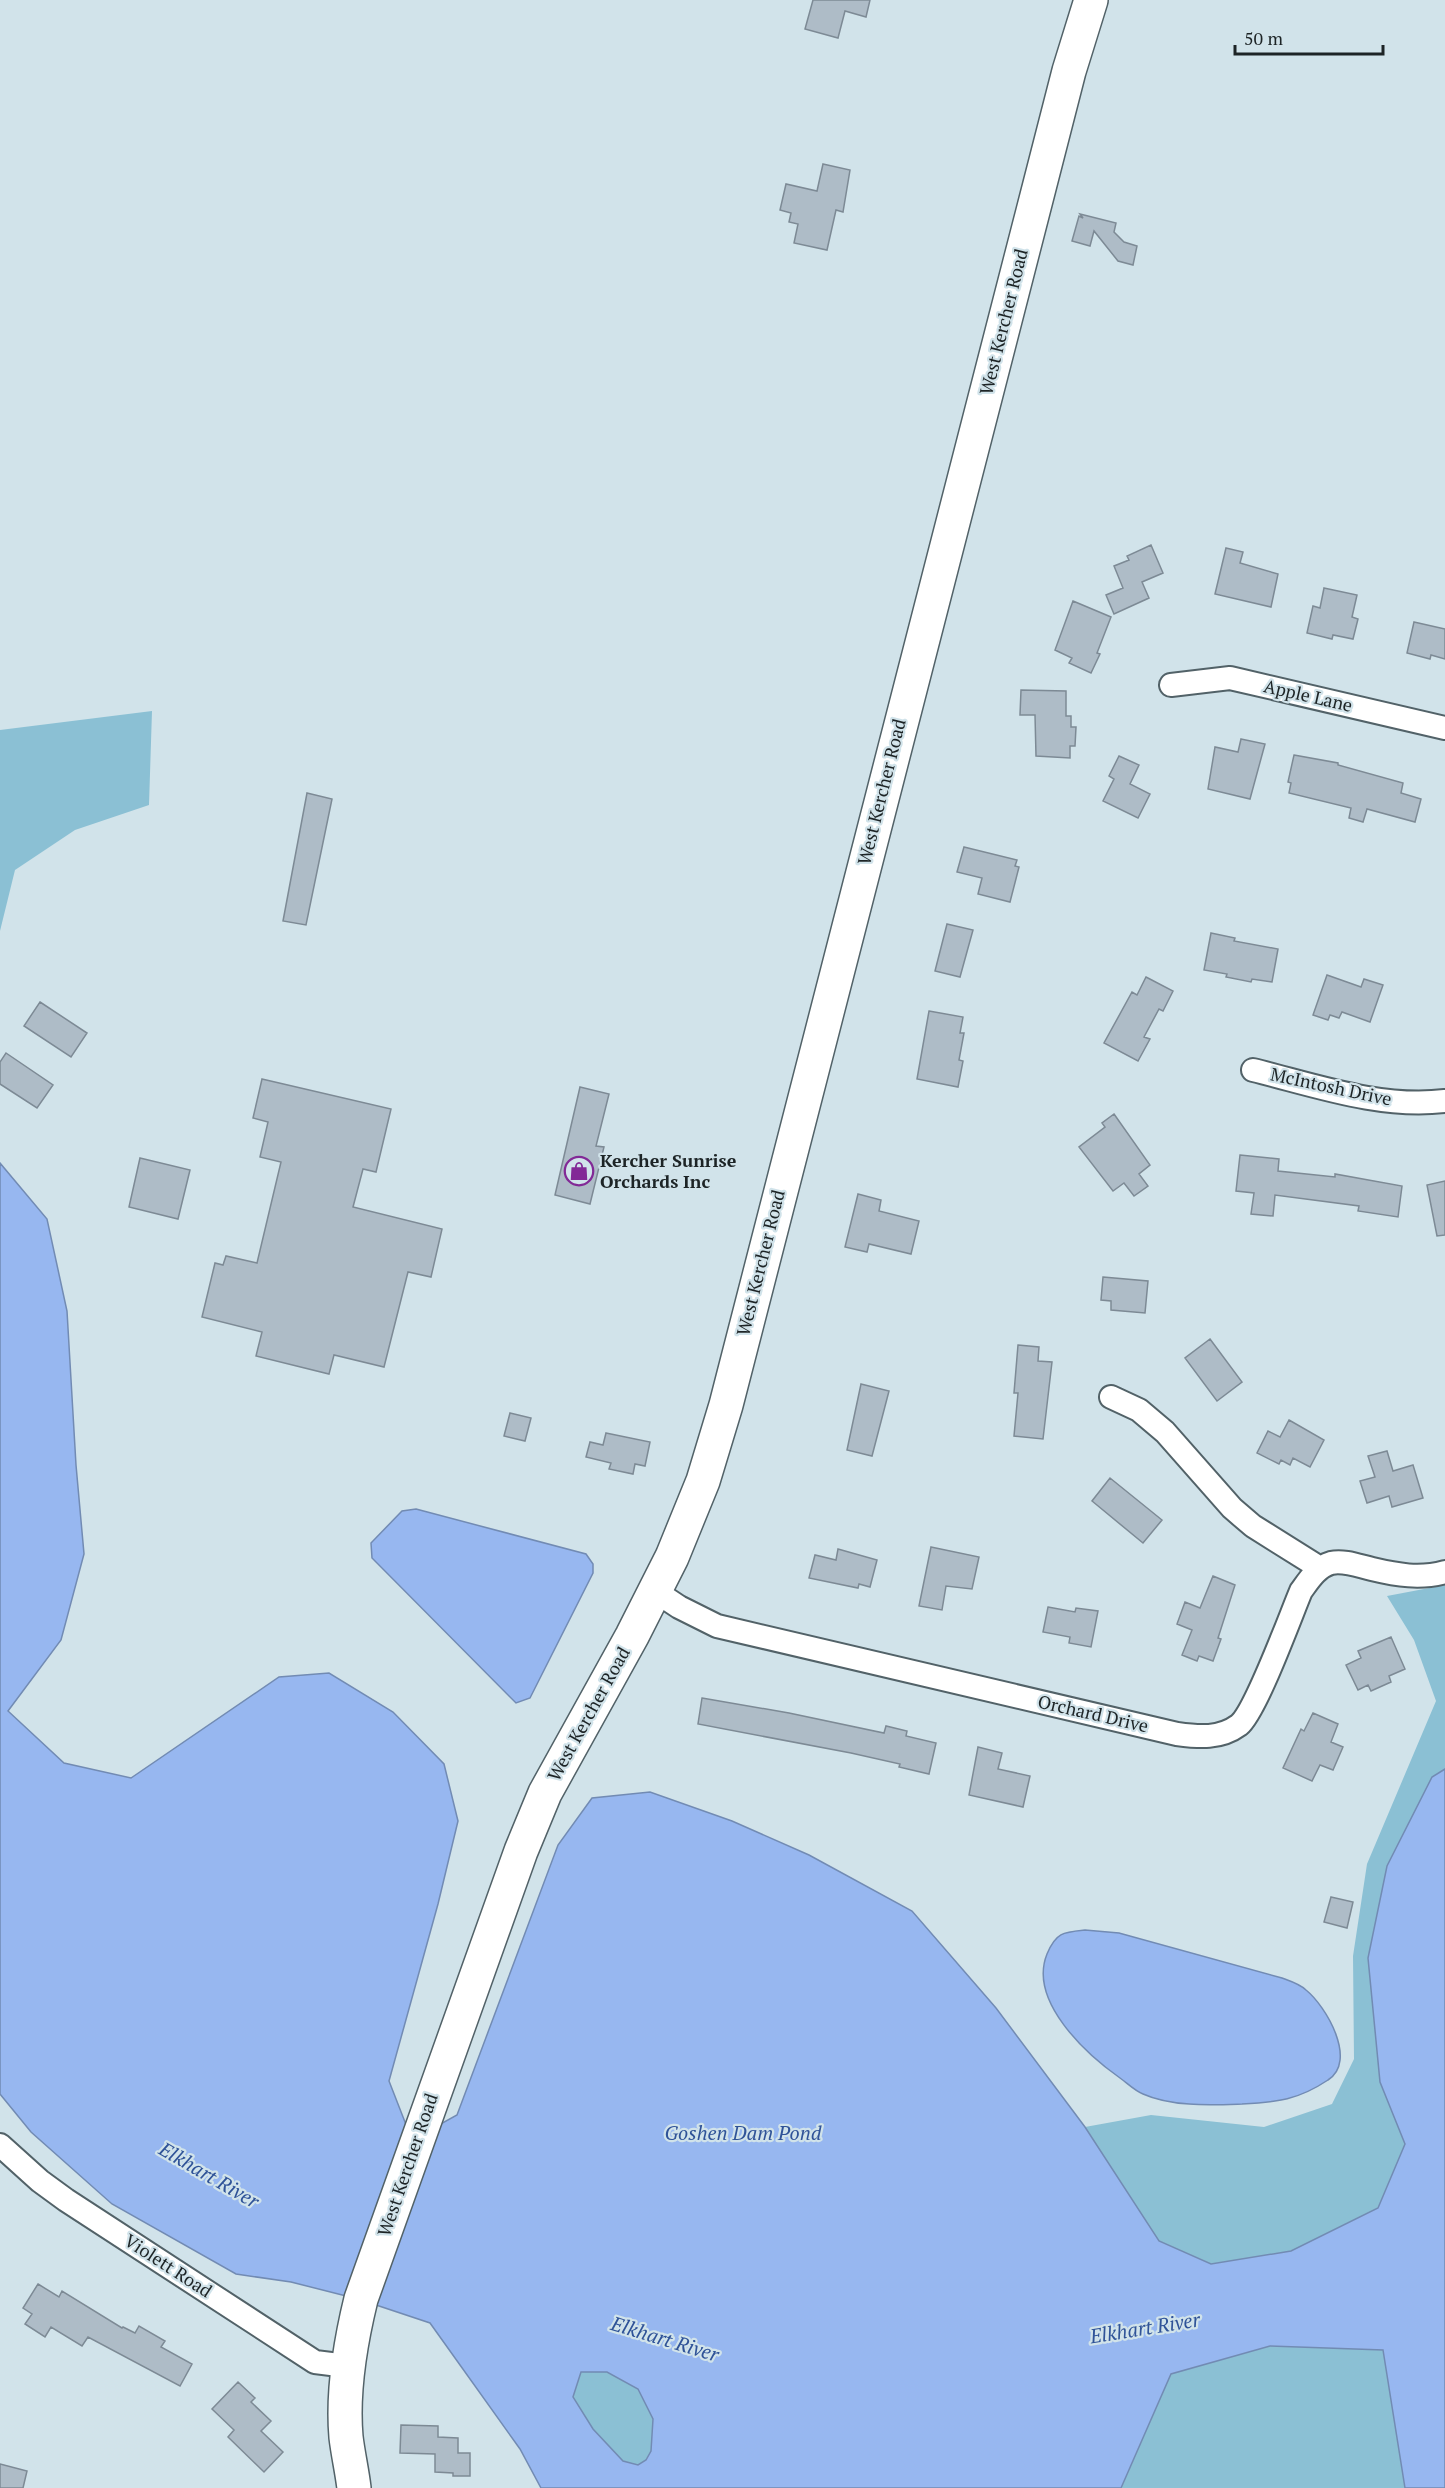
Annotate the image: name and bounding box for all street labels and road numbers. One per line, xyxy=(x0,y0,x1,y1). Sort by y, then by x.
street label: West Kercher Road xyxy=(973,246,1033,397)
street label: Apple Lane xyxy=(1262,673,1355,717)
street label: West Kercher Road xyxy=(851,716,911,867)
street label: McIntosh Drive xyxy=(1268,1061,1394,1111)
street label: West Kercher Road xyxy=(730,1187,790,1338)
street label: West Kercher Road xyxy=(541,1642,635,1785)
street label: Orchard Drive xyxy=(1036,1689,1151,1737)
street label: West Kercher Road xyxy=(371,2090,443,2239)
street label: Violett Road xyxy=(120,2228,217,2302)

